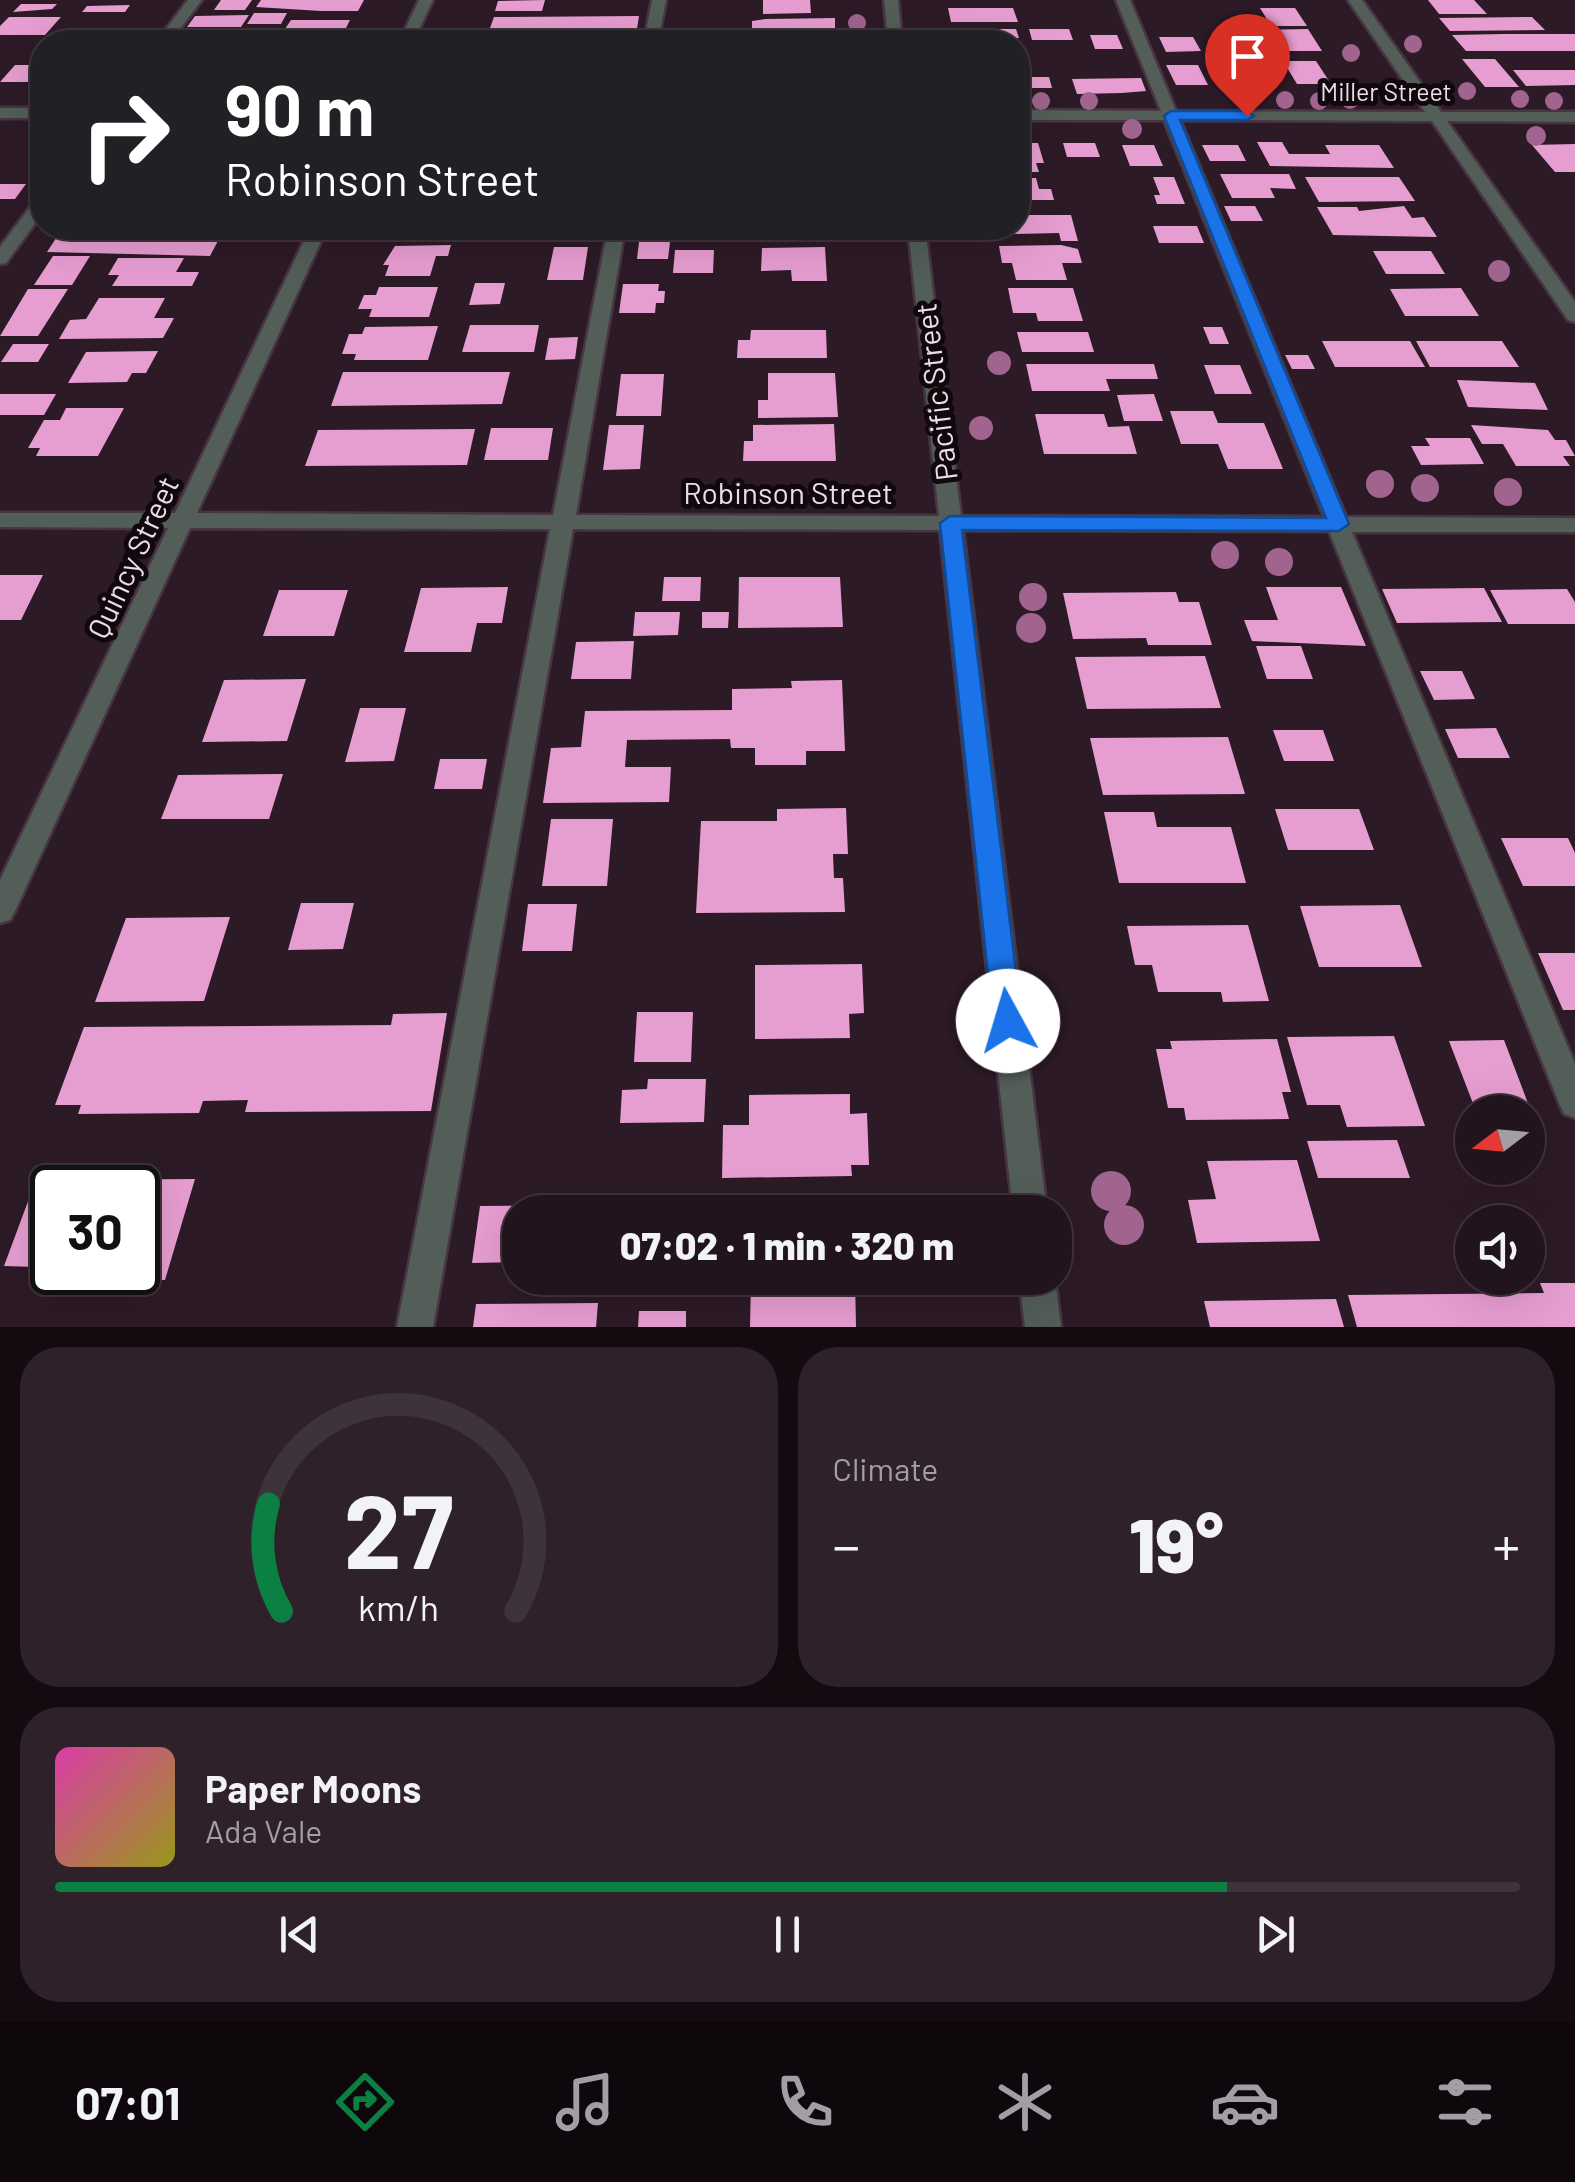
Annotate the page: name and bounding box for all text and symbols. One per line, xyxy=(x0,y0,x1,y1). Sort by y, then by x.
pin xyxy=(1205,14,1290,117)
icon: arrive xyxy=(1220,29,1275,84)
text: 90 m xyxy=(225,66,375,150)
icon: right xyxy=(60,70,190,200)
street label: Miller Street xyxy=(1320,76,1452,106)
text: Robinson Street xyxy=(225,151,540,205)
street label: Pacific Street xyxy=(906,301,964,483)
street label: Quincy Street xyxy=(79,470,185,644)
street label: Robinson Street xyxy=(683,474,893,510)
position arrow xyxy=(956,969,1060,1073)
north arrow xyxy=(1455,1095,1545,1185)
map controls xyxy=(1455,1095,1545,1295)
speed limit sign: 30 xyxy=(30,1165,160,1295)
button: sound xyxy=(1455,1205,1545,1295)
text: 07:02 · 1 min · 320 m xyxy=(620,1222,954,1268)
text: Climate xyxy=(833,1449,938,1487)
text: 27 xyxy=(344,1465,454,1590)
text: 19° xyxy=(1129,1498,1224,1588)
text: − xyxy=(833,1511,860,1577)
text: + xyxy=(1492,1511,1520,1577)
text: km/h xyxy=(358,1585,439,1628)
text: Paper Moons xyxy=(205,1765,421,1811)
text: Ada Vale xyxy=(205,1811,322,1849)
icon: previous xyxy=(272,1907,327,1962)
icon: pause xyxy=(760,1907,815,1962)
icon: next xyxy=(1248,1907,1303,1962)
icon: directions xyxy=(330,2067,400,2137)
icon: music xyxy=(550,2067,620,2137)
icon: phone xyxy=(770,2067,840,2137)
icon: climate xyxy=(990,2067,1060,2137)
icon: car xyxy=(1210,2067,1280,2137)
icon: filters xyxy=(1430,2067,1500,2137)
text: 07:01 xyxy=(75,2075,180,2129)

